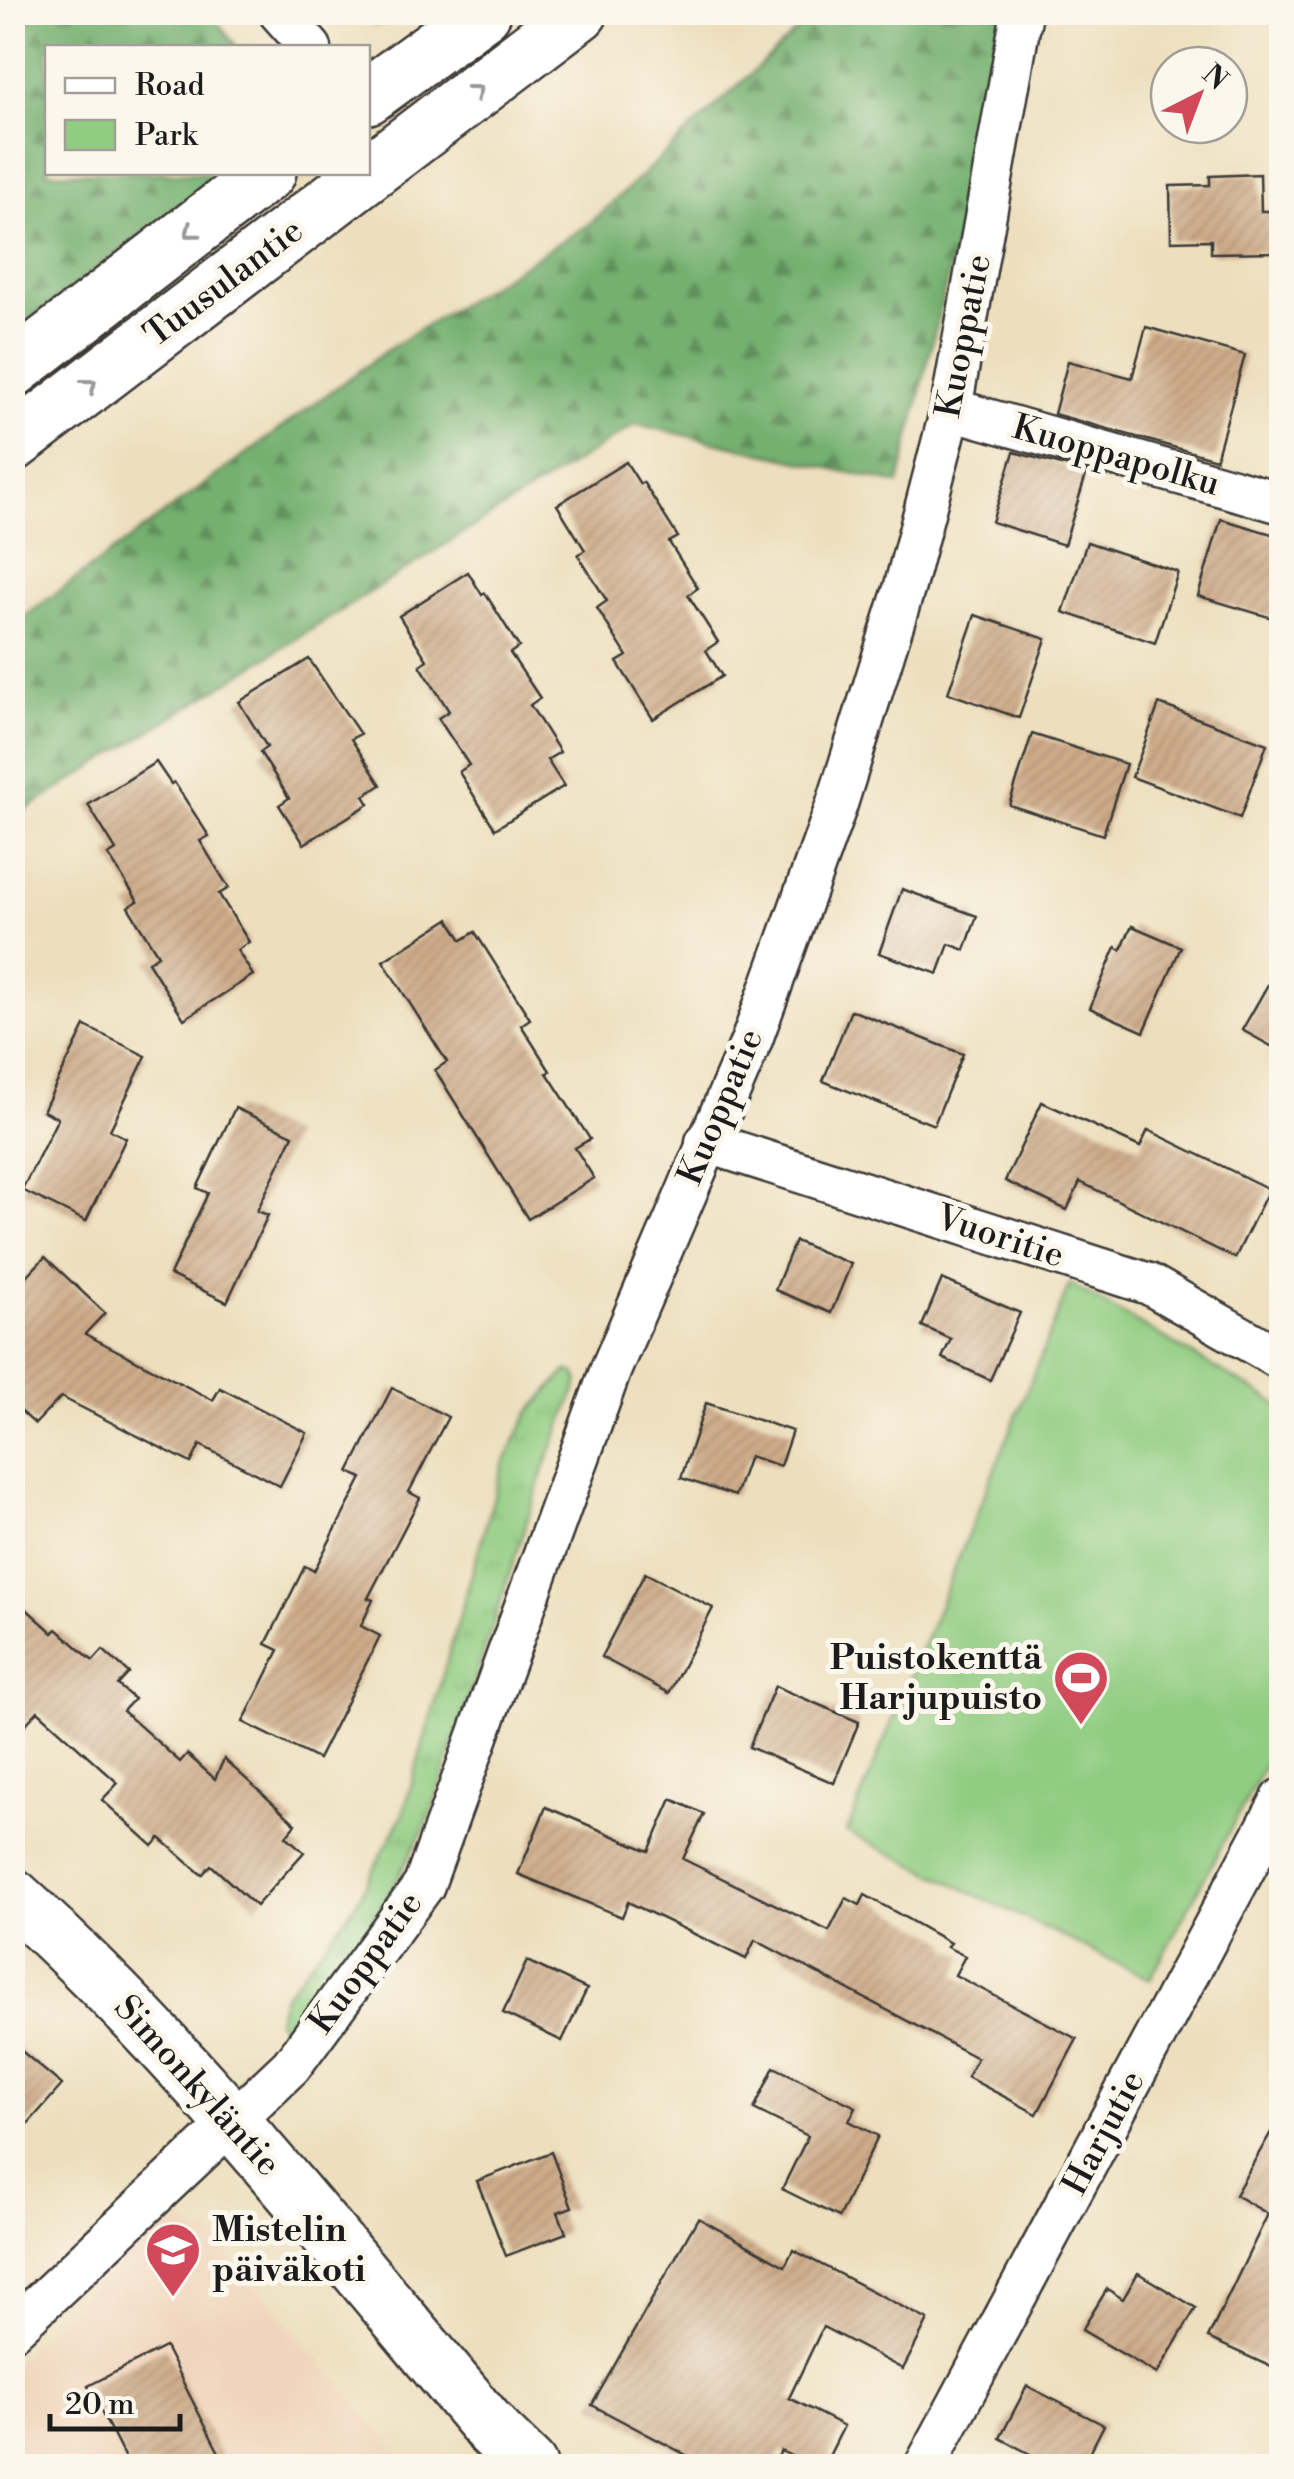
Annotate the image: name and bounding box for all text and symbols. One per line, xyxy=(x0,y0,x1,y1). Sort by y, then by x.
legend xyxy=(45,45,370,175)
north arrow xyxy=(1149,45,1249,145)
text: N xyxy=(1195,57,1235,98)
text: Road xyxy=(135,67,205,105)
one-way arrow xyxy=(465,86,483,103)
text: Park xyxy=(135,117,199,155)
street label: Tuusulantie xyxy=(136,209,312,357)
one-way arrow xyxy=(184,220,202,238)
street label: Kuoppatie xyxy=(927,251,1001,421)
one-way arrow xyxy=(79,380,97,397)
street label: Kuoppapolku xyxy=(1008,406,1225,506)
street label: Kuoppatie xyxy=(669,1022,773,1192)
street label: Vuoritie xyxy=(930,1196,1069,1278)
place label: Puistokenttä Harjupuisto xyxy=(830,1637,1043,1720)
sports icon: Puistokenttä Harjupuisto xyxy=(1051,1648,1111,1727)
street label: Kuoppatie xyxy=(300,1883,432,2043)
street label: Simonkyläntie xyxy=(105,1987,289,2185)
street label: Harjutie xyxy=(1053,2063,1155,2203)
place label: Mistelin päiväkoti xyxy=(212,2209,366,2292)
school or university icon: Mistelin päiväkoti xyxy=(143,2220,203,2299)
scale bar xyxy=(50,2369,180,2431)
text: 20 m xyxy=(65,2386,134,2424)

